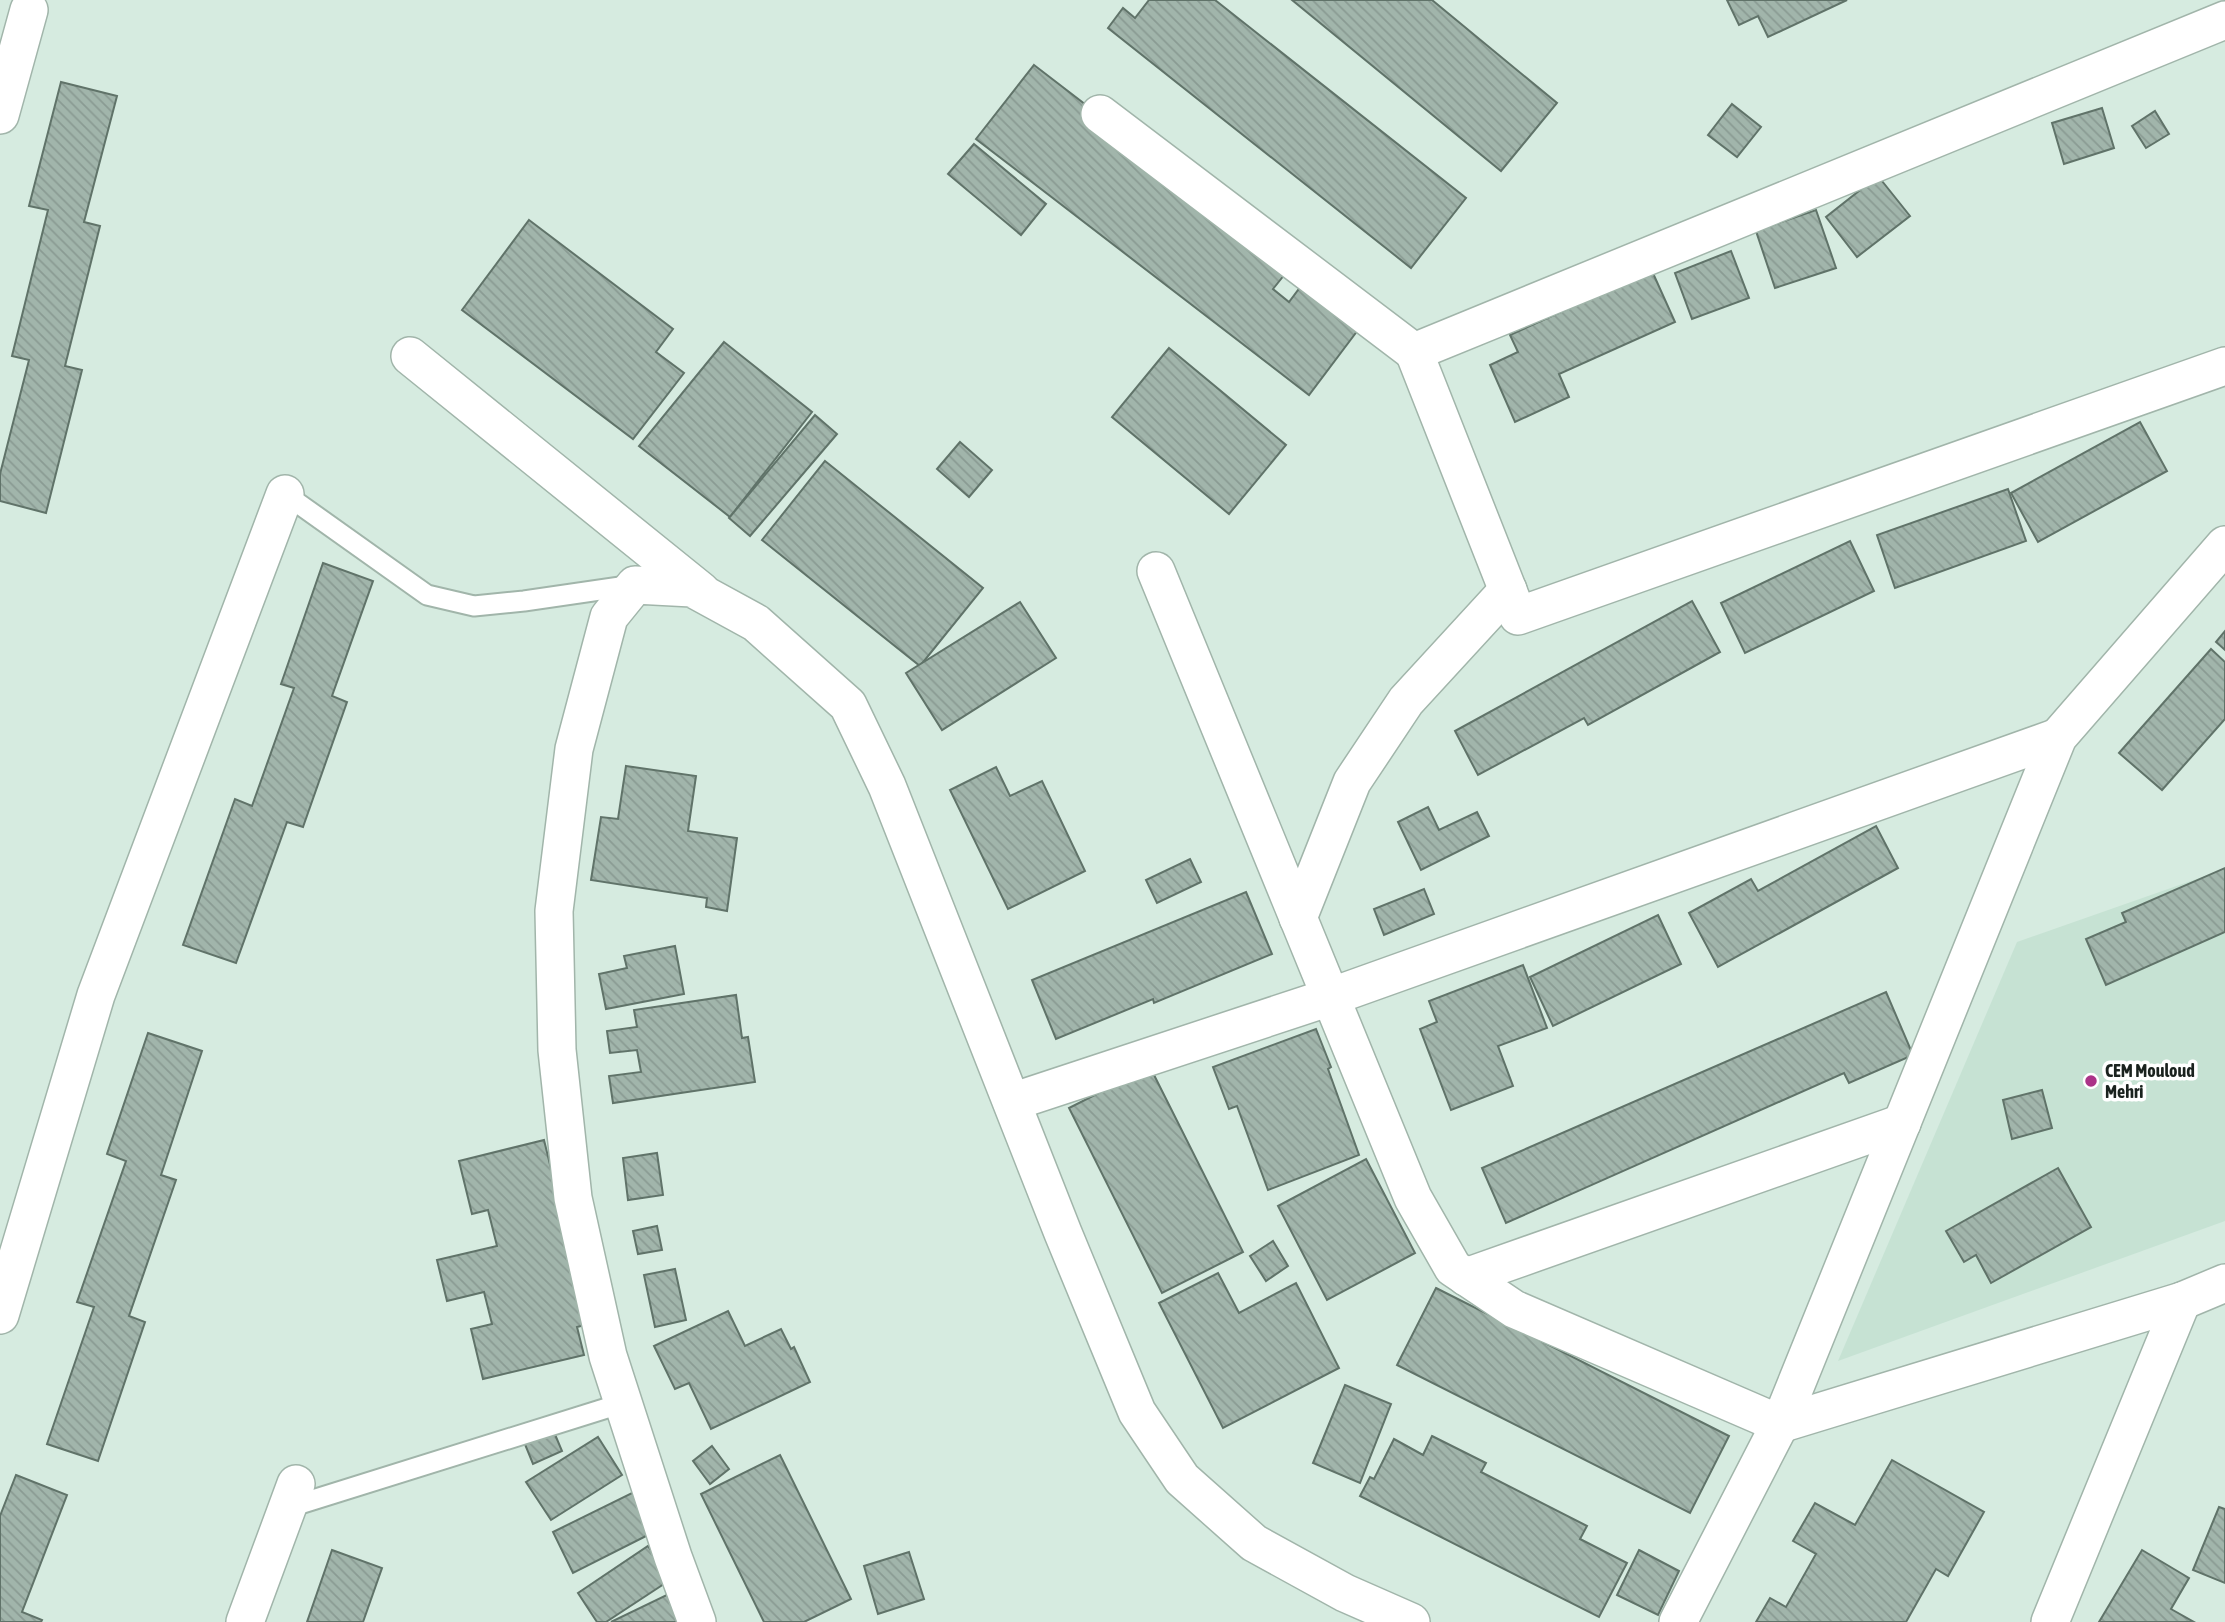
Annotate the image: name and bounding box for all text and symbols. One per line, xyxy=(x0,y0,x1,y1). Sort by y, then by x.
place label: CEM Mouloud Mehri xyxy=(2105,1060,2195,1102)
marker: CEM Mouloud Mehri xyxy=(2083,1073,2099,1089)

